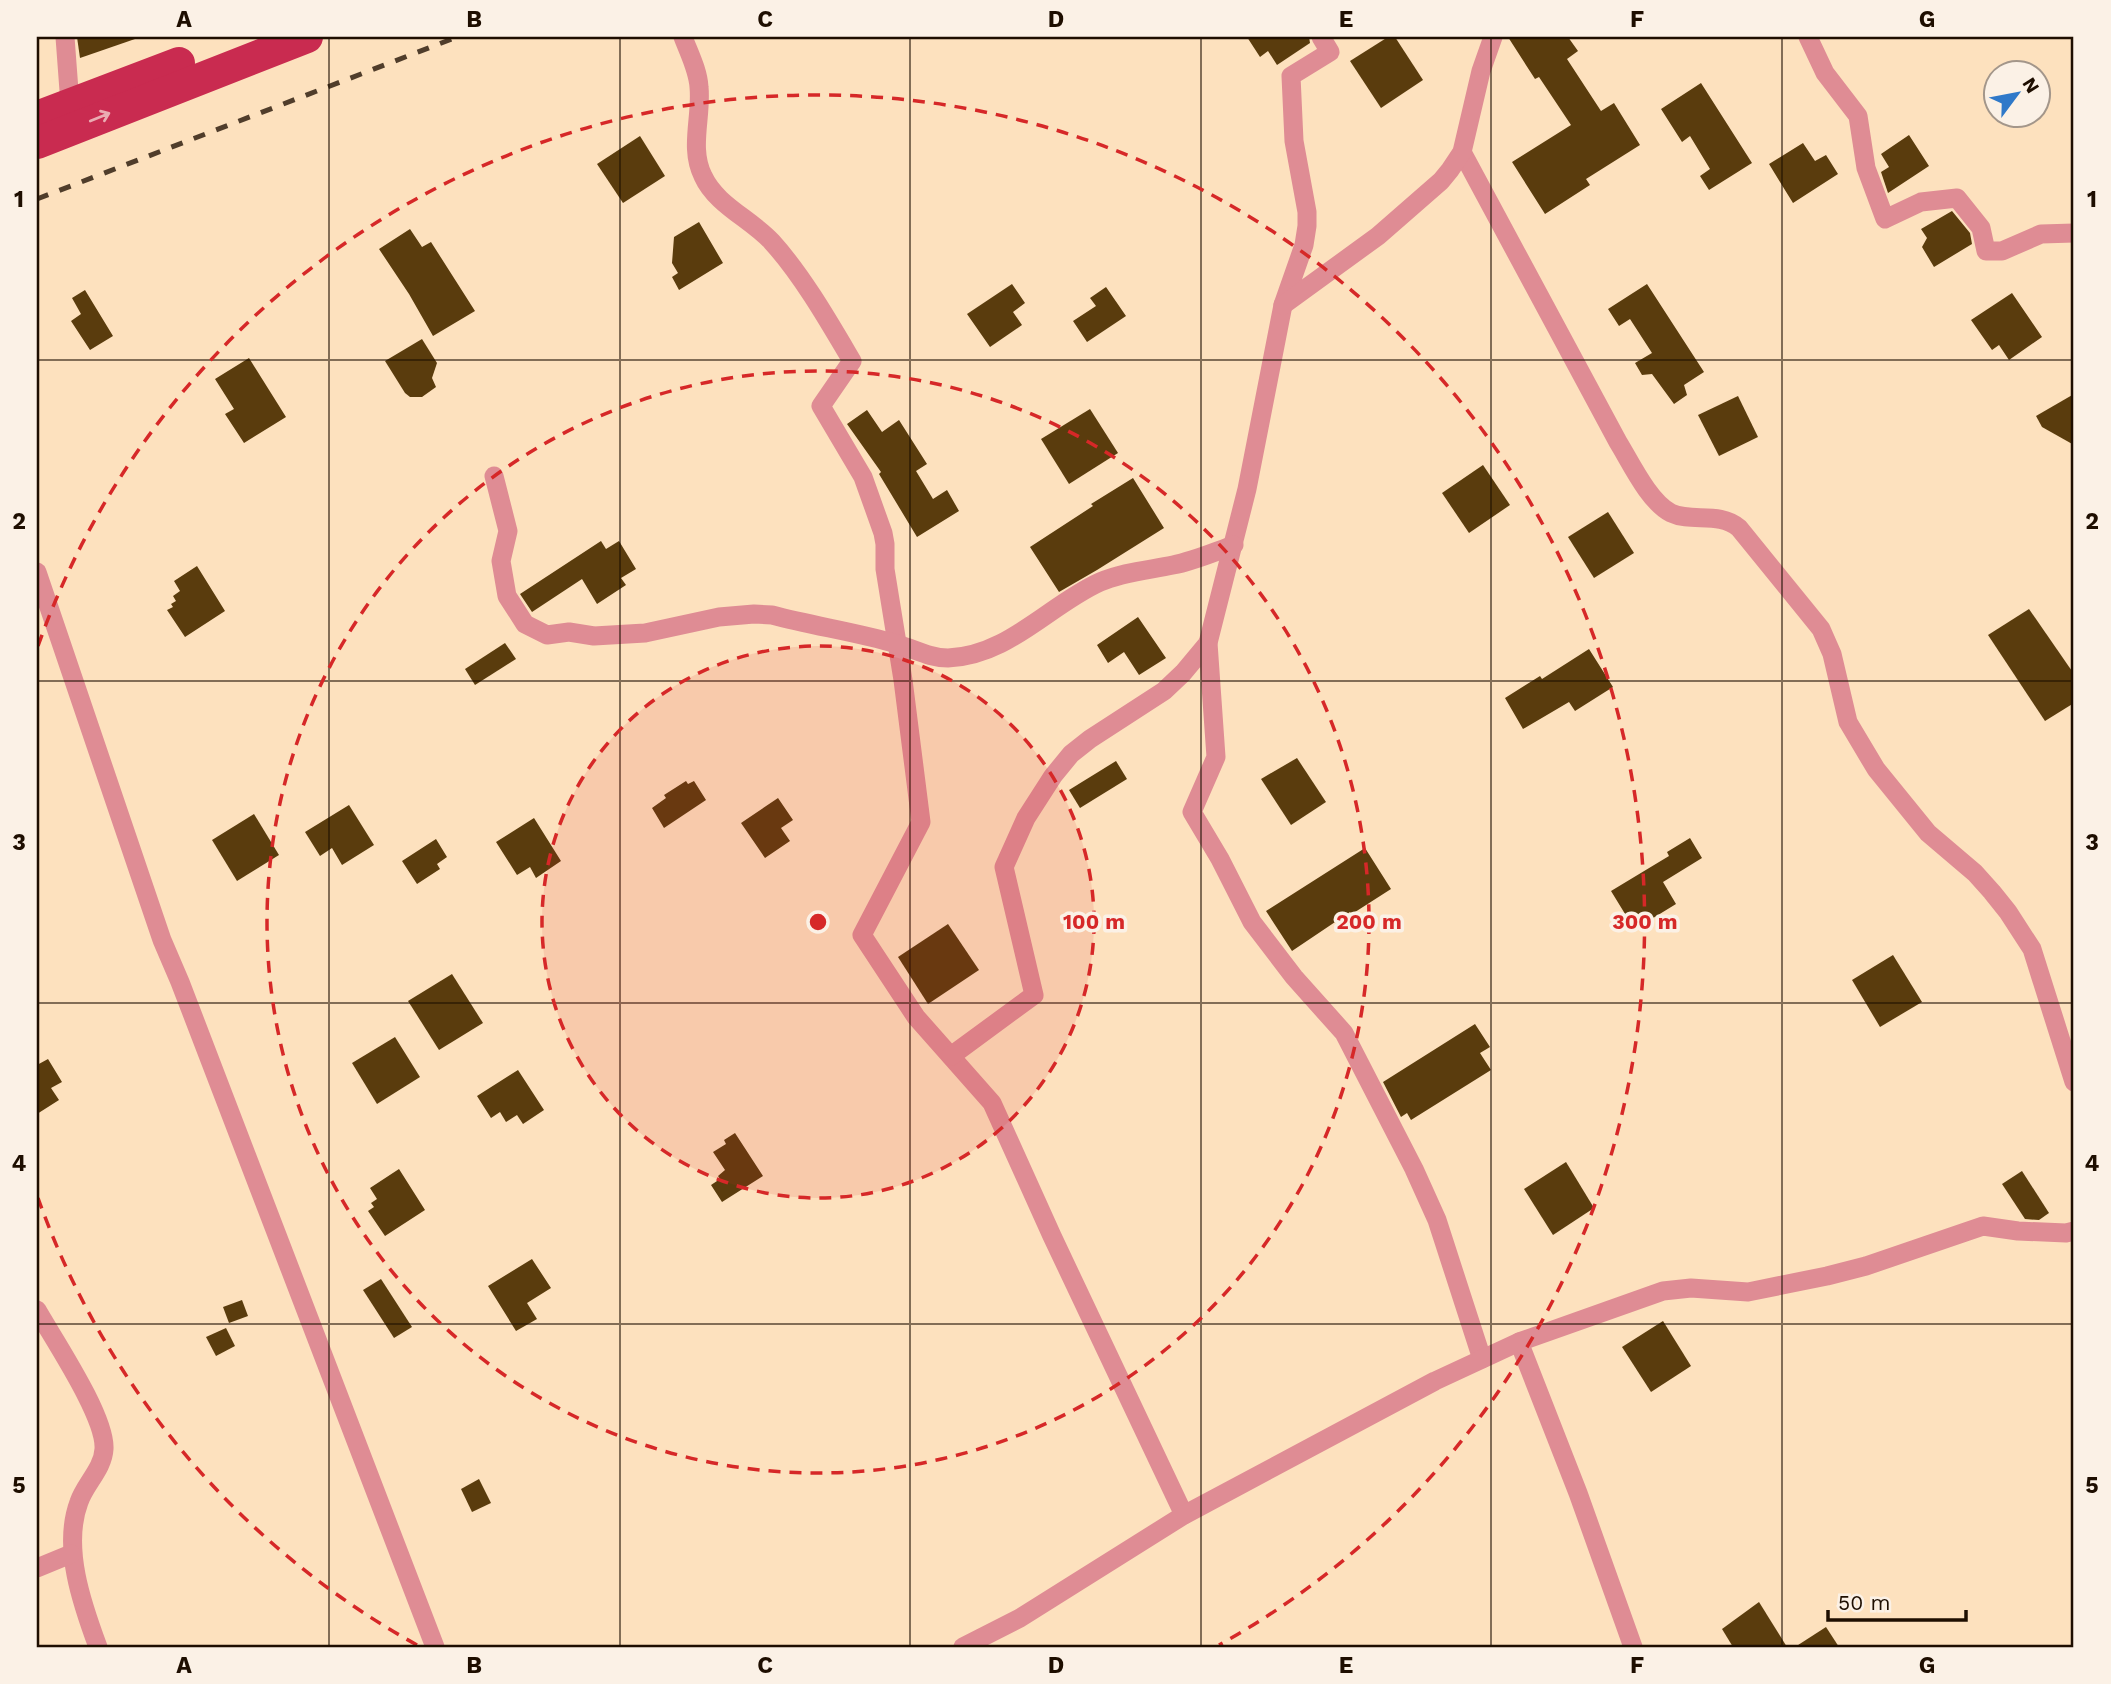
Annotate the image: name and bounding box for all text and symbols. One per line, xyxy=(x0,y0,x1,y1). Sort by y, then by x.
text: A xyxy=(176,6,192,33)
text: B xyxy=(466,6,482,33)
text: C xyxy=(757,6,773,33)
text: D xyxy=(1048,6,1064,33)
text: E xyxy=(1339,6,1353,33)
text: F xyxy=(1630,6,1644,33)
text: G xyxy=(1919,6,1935,33)
north arrow xyxy=(1982,60,2052,130)
text: N xyxy=(2018,73,2044,97)
one-way arrow xyxy=(89,110,111,123)
text: 1 xyxy=(14,186,24,213)
text: 1 xyxy=(2087,186,2097,213)
text: 2 xyxy=(12,508,26,535)
text: 2 xyxy=(2085,508,2099,535)
text: 3 xyxy=(12,829,26,856)
text: 3 xyxy=(2085,829,2099,856)
text: 100 m xyxy=(1063,909,1125,934)
text: 200 m xyxy=(1336,909,1402,934)
text: 300 m xyxy=(1612,909,1678,934)
centre of rings xyxy=(806,910,830,934)
text: 4 xyxy=(12,1150,27,1177)
text: 4 xyxy=(2085,1150,2100,1177)
text: 5 xyxy=(12,1472,26,1499)
text: 5 xyxy=(2085,1472,2099,1499)
scale bar xyxy=(1828,1579,1966,1623)
text: 50 m xyxy=(1838,1590,1890,1615)
text: A xyxy=(176,1652,192,1679)
text: B xyxy=(466,1652,482,1679)
text: C xyxy=(757,1652,773,1679)
text: D xyxy=(1048,1652,1064,1679)
text: E xyxy=(1339,1652,1353,1679)
text: F xyxy=(1630,1652,1644,1679)
text: G xyxy=(1919,1652,1935,1679)

